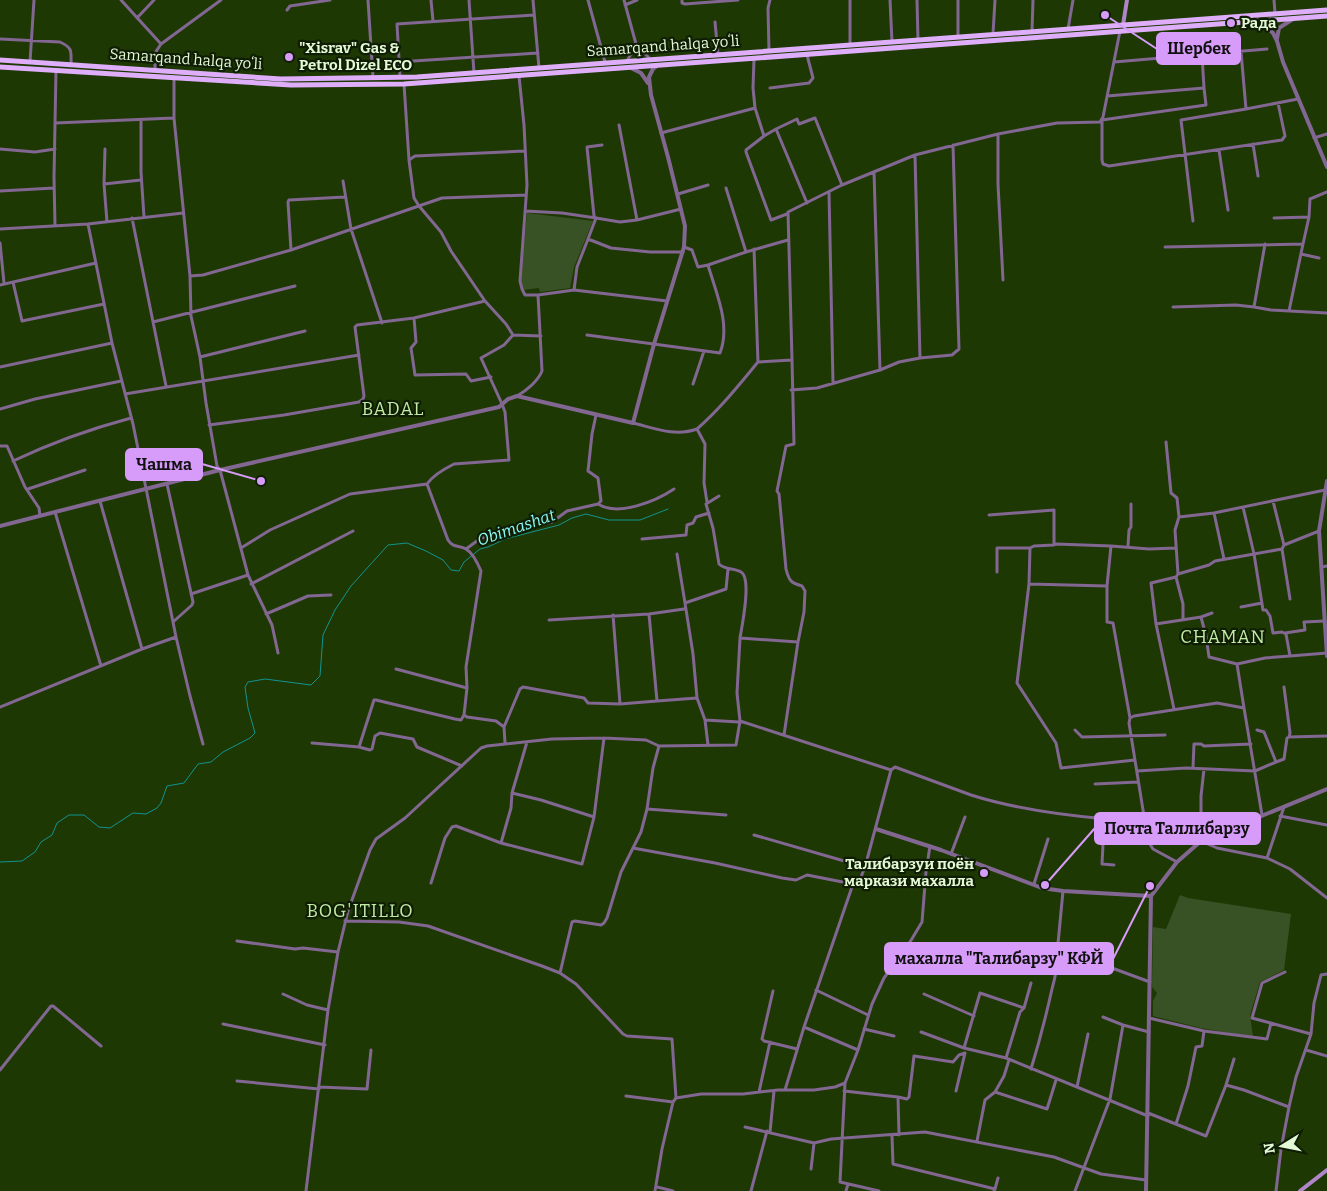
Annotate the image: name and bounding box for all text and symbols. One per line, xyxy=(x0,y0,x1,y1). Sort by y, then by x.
place label: Рада xyxy=(1241,14,1277,32)
marker: Рада xyxy=(1225,17,1237,29)
street label: Samarqand halqa yoʻli xyxy=(586,32,740,60)
callout: Шербек xyxy=(1157,33,1240,64)
place label: "Xisrav" Gas & Petrol Dizel ECO xyxy=(299,39,412,74)
text: Шербек xyxy=(1167,39,1231,58)
street label: Samarqand halqa yoʻli xyxy=(109,45,263,73)
marker: "Xisrav" Gas & Petrol Dizel ECO xyxy=(283,51,295,63)
district label: BADAL xyxy=(362,398,424,420)
callout: Чашма xyxy=(126,449,202,480)
text: Чашма xyxy=(136,455,192,474)
water label: Obimashat xyxy=(475,505,558,550)
district label: CHAMAN xyxy=(1180,626,1266,648)
callout: Почта Таллибарзу xyxy=(1095,813,1260,844)
text: Почта Таллибарзу xyxy=(1104,819,1250,838)
place label: Талибарзуи поён маркази махалла xyxy=(844,855,975,890)
marker: Талибарзуи поён маркази махалла xyxy=(978,867,990,879)
district label: BOG'ITILLO xyxy=(306,900,414,922)
callout: махалла "Талибарзу" КФЙ xyxy=(885,943,1113,974)
text: махалла "Талибарзу" КФЙ xyxy=(895,948,1103,968)
north arrow xyxy=(1257,1121,1307,1171)
text: N xyxy=(1260,1141,1279,1155)

